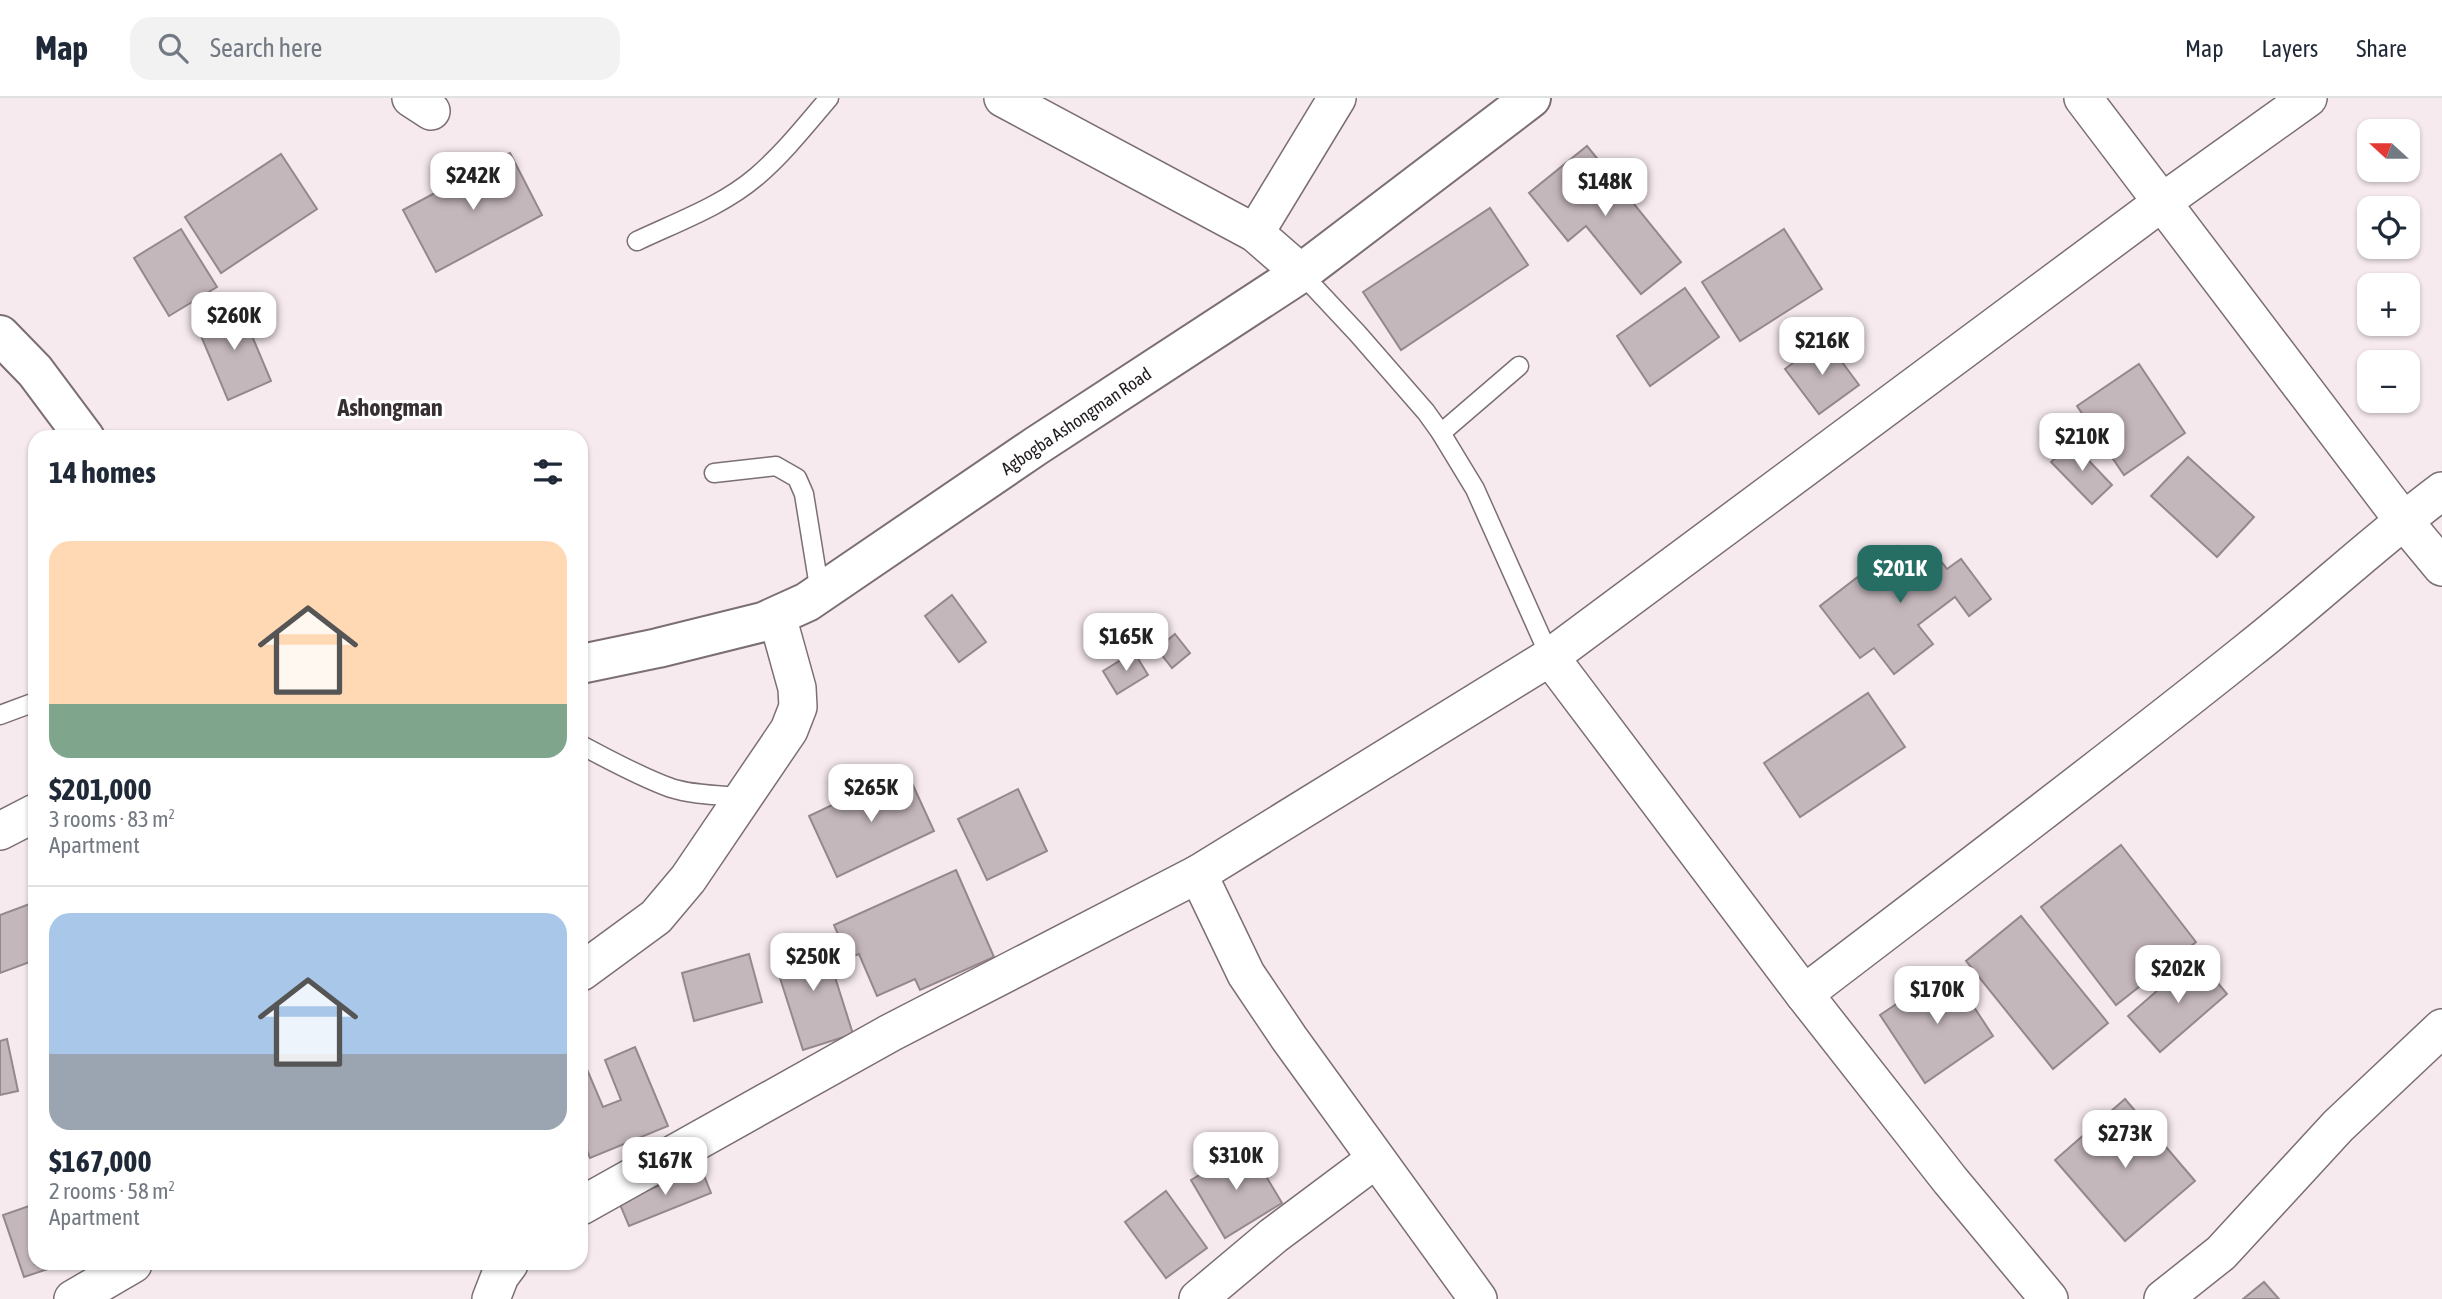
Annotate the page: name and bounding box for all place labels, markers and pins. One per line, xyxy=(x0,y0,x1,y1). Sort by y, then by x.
pin: $242K xyxy=(424,152,522,212)
pin: $148K xyxy=(1556,158,1654,218)
pin: $260K xyxy=(185,292,283,352)
pin: $216K xyxy=(1773,317,1871,377)
pin: $210K xyxy=(2033,414,2131,473)
pin: $201K xyxy=(1851,546,1949,605)
pin: $165K xyxy=(1077,614,1175,673)
pin: $265K xyxy=(822,764,920,824)
pin: $250K xyxy=(764,934,862,993)
pin: $202K xyxy=(2129,946,2227,1005)
pin: $170K xyxy=(1888,967,1986,1026)
pin: $273K xyxy=(2076,1110,2174,1170)
pin: $310K xyxy=(1187,1132,1285,1192)
pin: $167K xyxy=(616,1138,714,1197)

